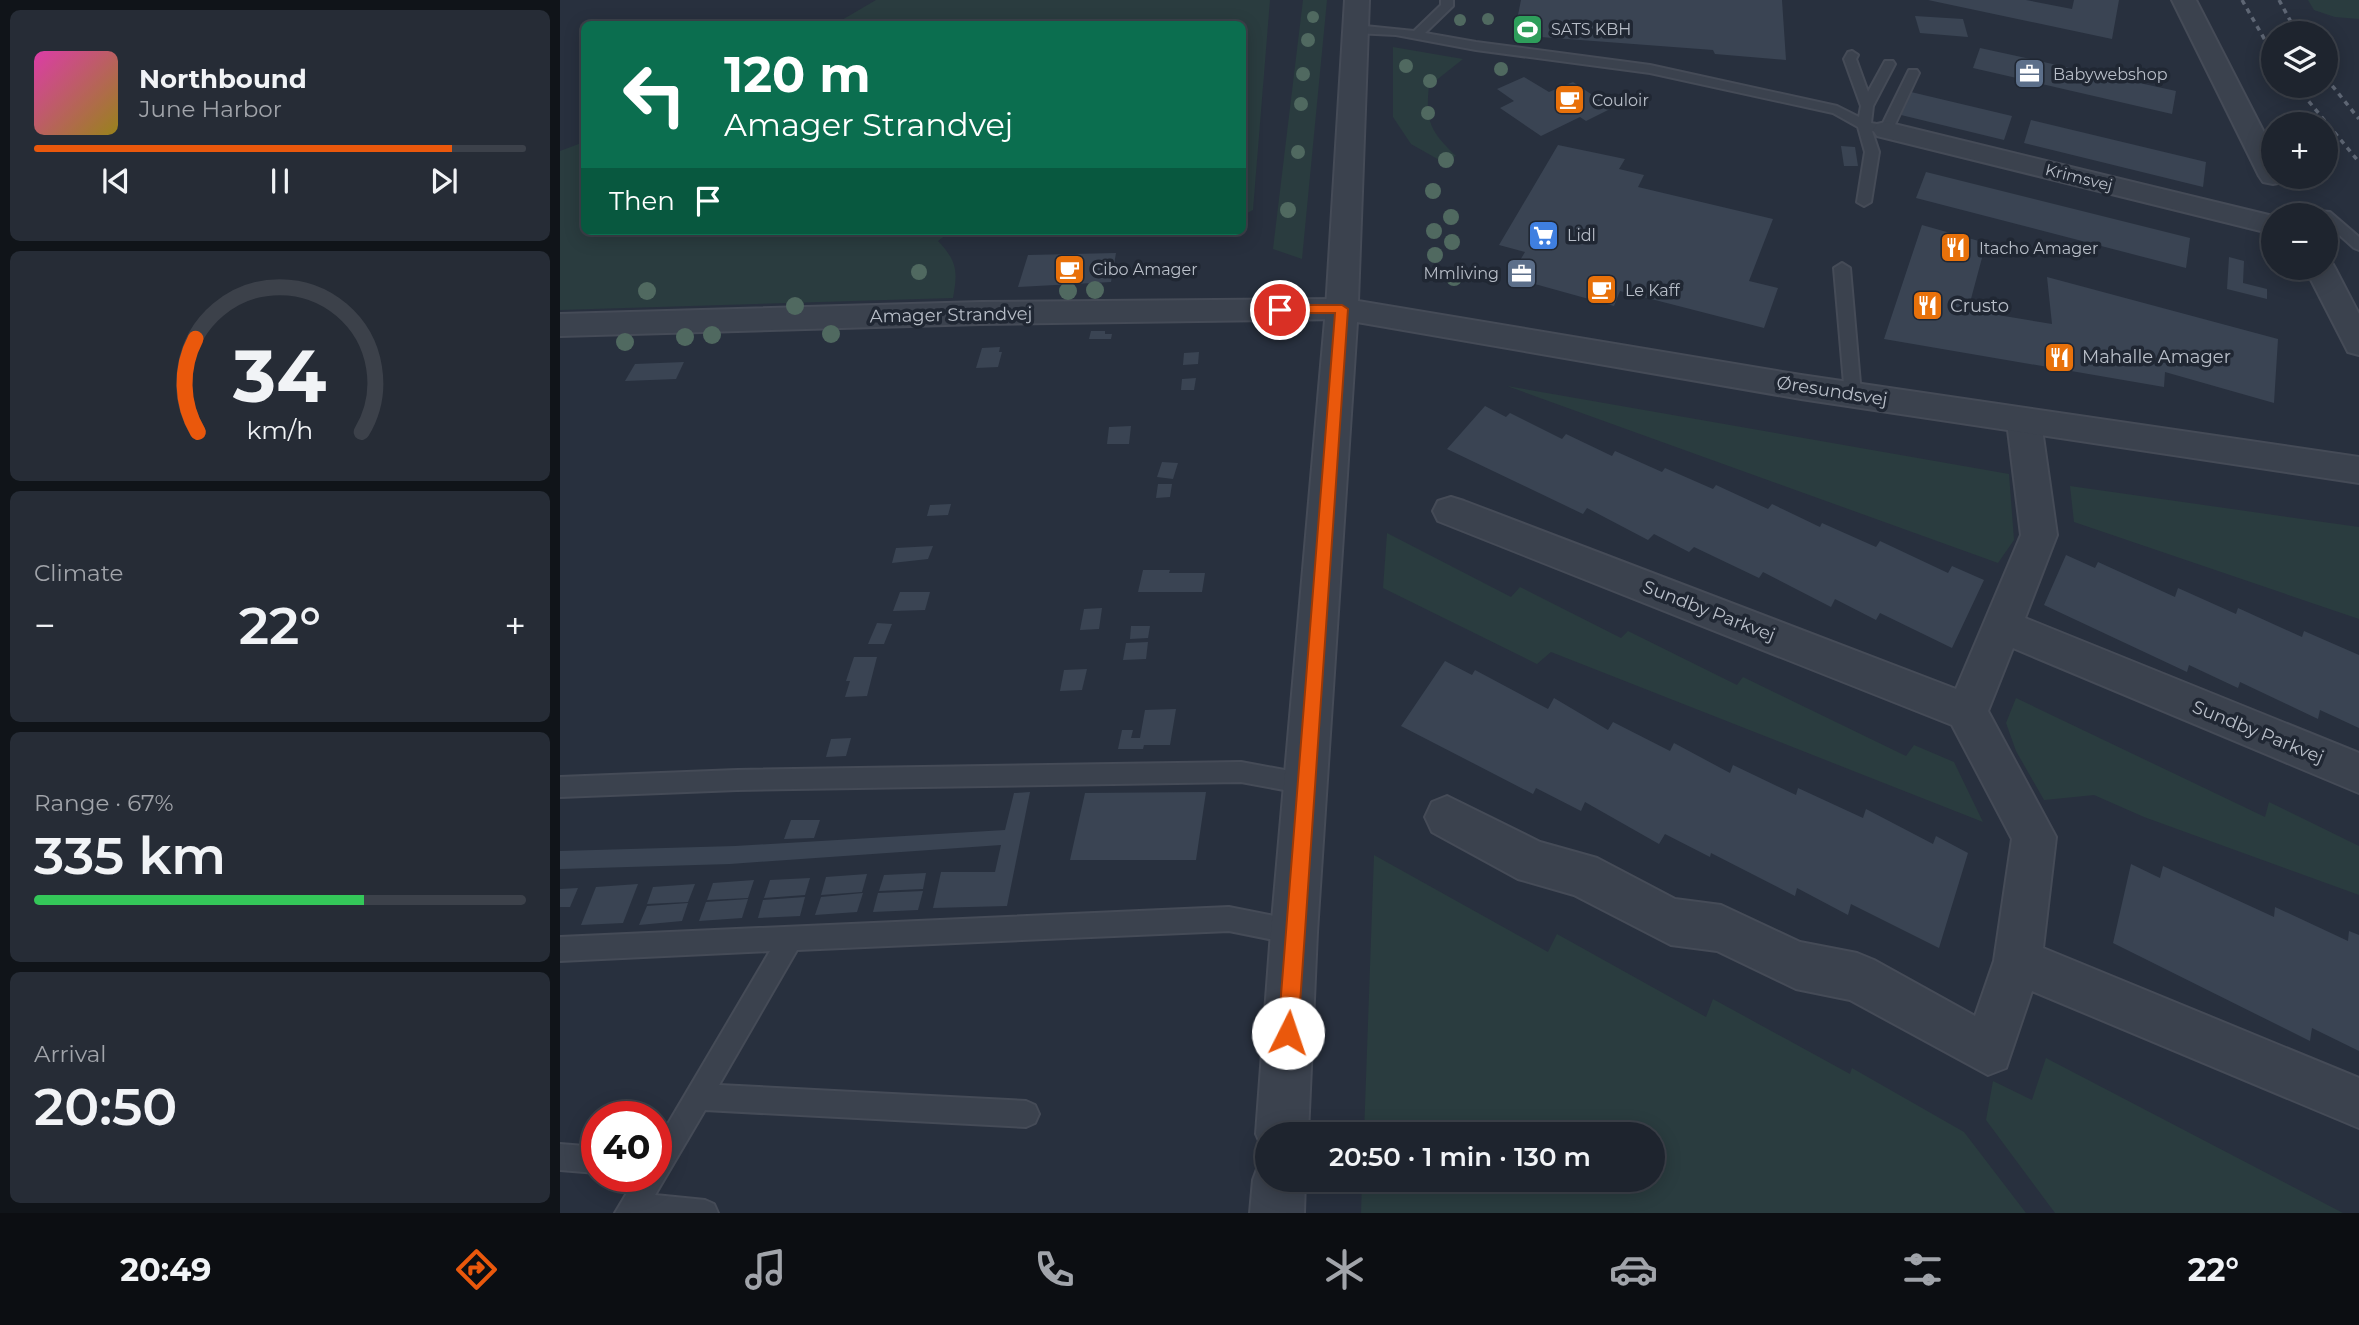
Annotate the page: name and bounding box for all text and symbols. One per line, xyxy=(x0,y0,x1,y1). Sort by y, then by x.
sports icon: SATS KBH xyxy=(1511,12,1545,46)
place label: SATS KBH xyxy=(1551,20,1631,39)
map controls xyxy=(2261,21,2338,280)
button: layers xyxy=(2261,21,2338,98)
text: 120 m xyxy=(724,45,871,104)
icon: left xyxy=(609,49,700,140)
office icon: Babywebshop xyxy=(2013,57,2047,91)
text: Northbound xyxy=(139,63,307,95)
place label: Babywebshop xyxy=(2053,65,2168,84)
cafe icon: Couloir xyxy=(1552,83,1586,117)
place label: Couloir xyxy=(1592,91,1649,110)
text: June Harbor xyxy=(139,95,282,123)
text: Amager Strandvej xyxy=(724,105,1013,144)
button: + xyxy=(2261,112,2338,189)
street label: Krimsvej xyxy=(2043,160,2115,195)
icon: previous xyxy=(97,162,135,200)
icon: pause xyxy=(261,162,299,200)
icon: next xyxy=(425,162,463,200)
icon: arrive xyxy=(689,182,727,220)
text: Then xyxy=(609,185,675,217)
button: − xyxy=(2261,203,2338,280)
supermarket icon: Lidl xyxy=(1527,218,1561,252)
place label: Lidl xyxy=(1567,226,1596,245)
restaurant icon: Itacho Amager xyxy=(1939,231,1973,265)
place label: Itacho Amager xyxy=(1979,239,2098,258)
cafe icon: Cibo Amager xyxy=(1052,252,1086,286)
office icon: Mmliving xyxy=(1505,256,1539,290)
place label: Cibo Amager xyxy=(1092,260,1198,279)
place label: Mmliving xyxy=(1423,264,1499,283)
cafe icon: Le Kaff xyxy=(1585,273,1619,307)
pin xyxy=(1250,280,1310,340)
place label: Le Kaff xyxy=(1625,281,1680,300)
restaurant icon: Crusto xyxy=(1910,289,1944,323)
icon: arrive xyxy=(1261,291,1299,329)
place label: Crusto xyxy=(1950,295,2009,317)
street label: Amager Strandvej xyxy=(869,303,1033,327)
text: 34 xyxy=(232,332,327,420)
restaurant icon: Mahalle Amager xyxy=(2042,340,2076,374)
place label: Mahalle Amager xyxy=(2082,346,2231,368)
street label: Øresundsvej xyxy=(1775,371,1889,411)
text: km/h xyxy=(247,415,313,445)
text: Climate xyxy=(34,559,123,587)
street label: Sundby Parkvej xyxy=(1640,576,1778,646)
text: 22° xyxy=(239,594,321,657)
text: − xyxy=(34,602,56,649)
text: + xyxy=(504,602,526,649)
street label: Sundby Parkvej xyxy=(2189,696,2327,768)
text: Range · 67% xyxy=(34,789,174,817)
text: 335 km xyxy=(34,824,226,887)
position arrow xyxy=(1251,996,1325,1070)
text: Arrival xyxy=(34,1040,107,1068)
text: 20:50 xyxy=(34,1075,177,1138)
speed limit sign: 40 xyxy=(581,1101,672,1192)
text: 20:50 · 1 min · 130 m xyxy=(1329,1141,1591,1173)
icon: directions xyxy=(452,1245,501,1294)
icon: music xyxy=(741,1245,790,1294)
icon: phone xyxy=(1030,1245,1079,1294)
icon: climate xyxy=(1320,1245,1369,1294)
icon: car xyxy=(1609,1245,1658,1294)
icon: filters xyxy=(1898,1245,1947,1294)
text: 20:49 xyxy=(120,1250,211,1289)
text: 22° xyxy=(2188,1250,2239,1289)

